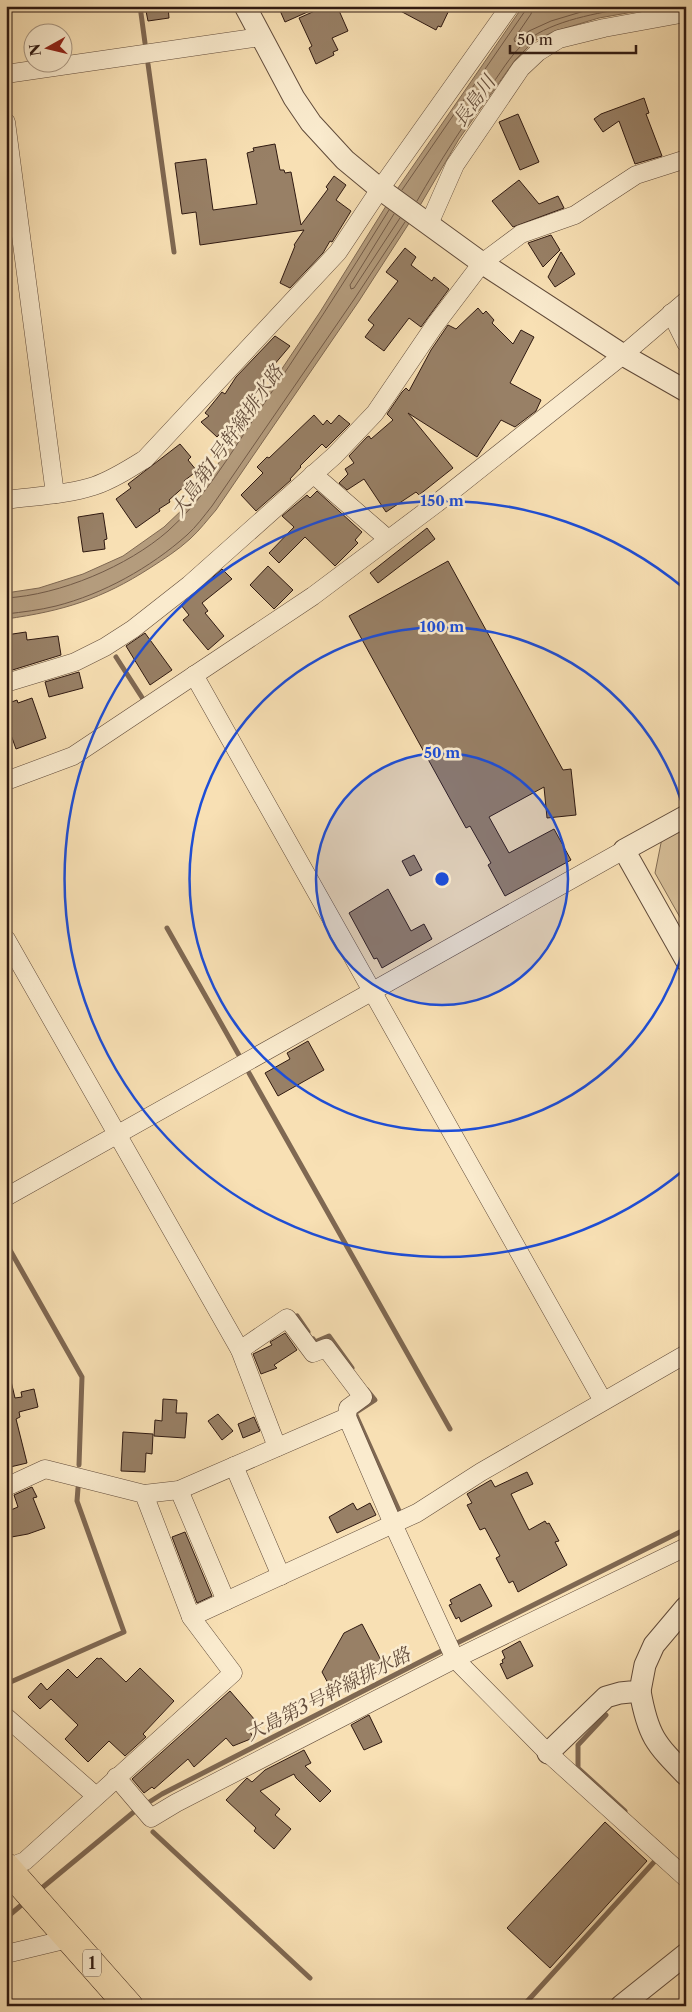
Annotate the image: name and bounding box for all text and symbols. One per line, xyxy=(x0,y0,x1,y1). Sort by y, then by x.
north arrow xyxy=(22,22,72,72)
scale bar xyxy=(510,22,636,54)
text: 50 m xyxy=(517,30,553,49)
text: N xyxy=(25,43,45,57)
water label: 長島川 xyxy=(448,70,501,131)
water label: 大島第1号幹線排水路 xyxy=(166,359,289,521)
text: 150 m xyxy=(420,491,464,510)
text: 100 m xyxy=(420,617,464,636)
text: 50 m xyxy=(424,743,460,762)
centre of rings xyxy=(433,870,451,888)
water label: 大島第3号幹線排水路 xyxy=(242,1642,416,1746)
road number: 1 xyxy=(83,1950,101,1976)

